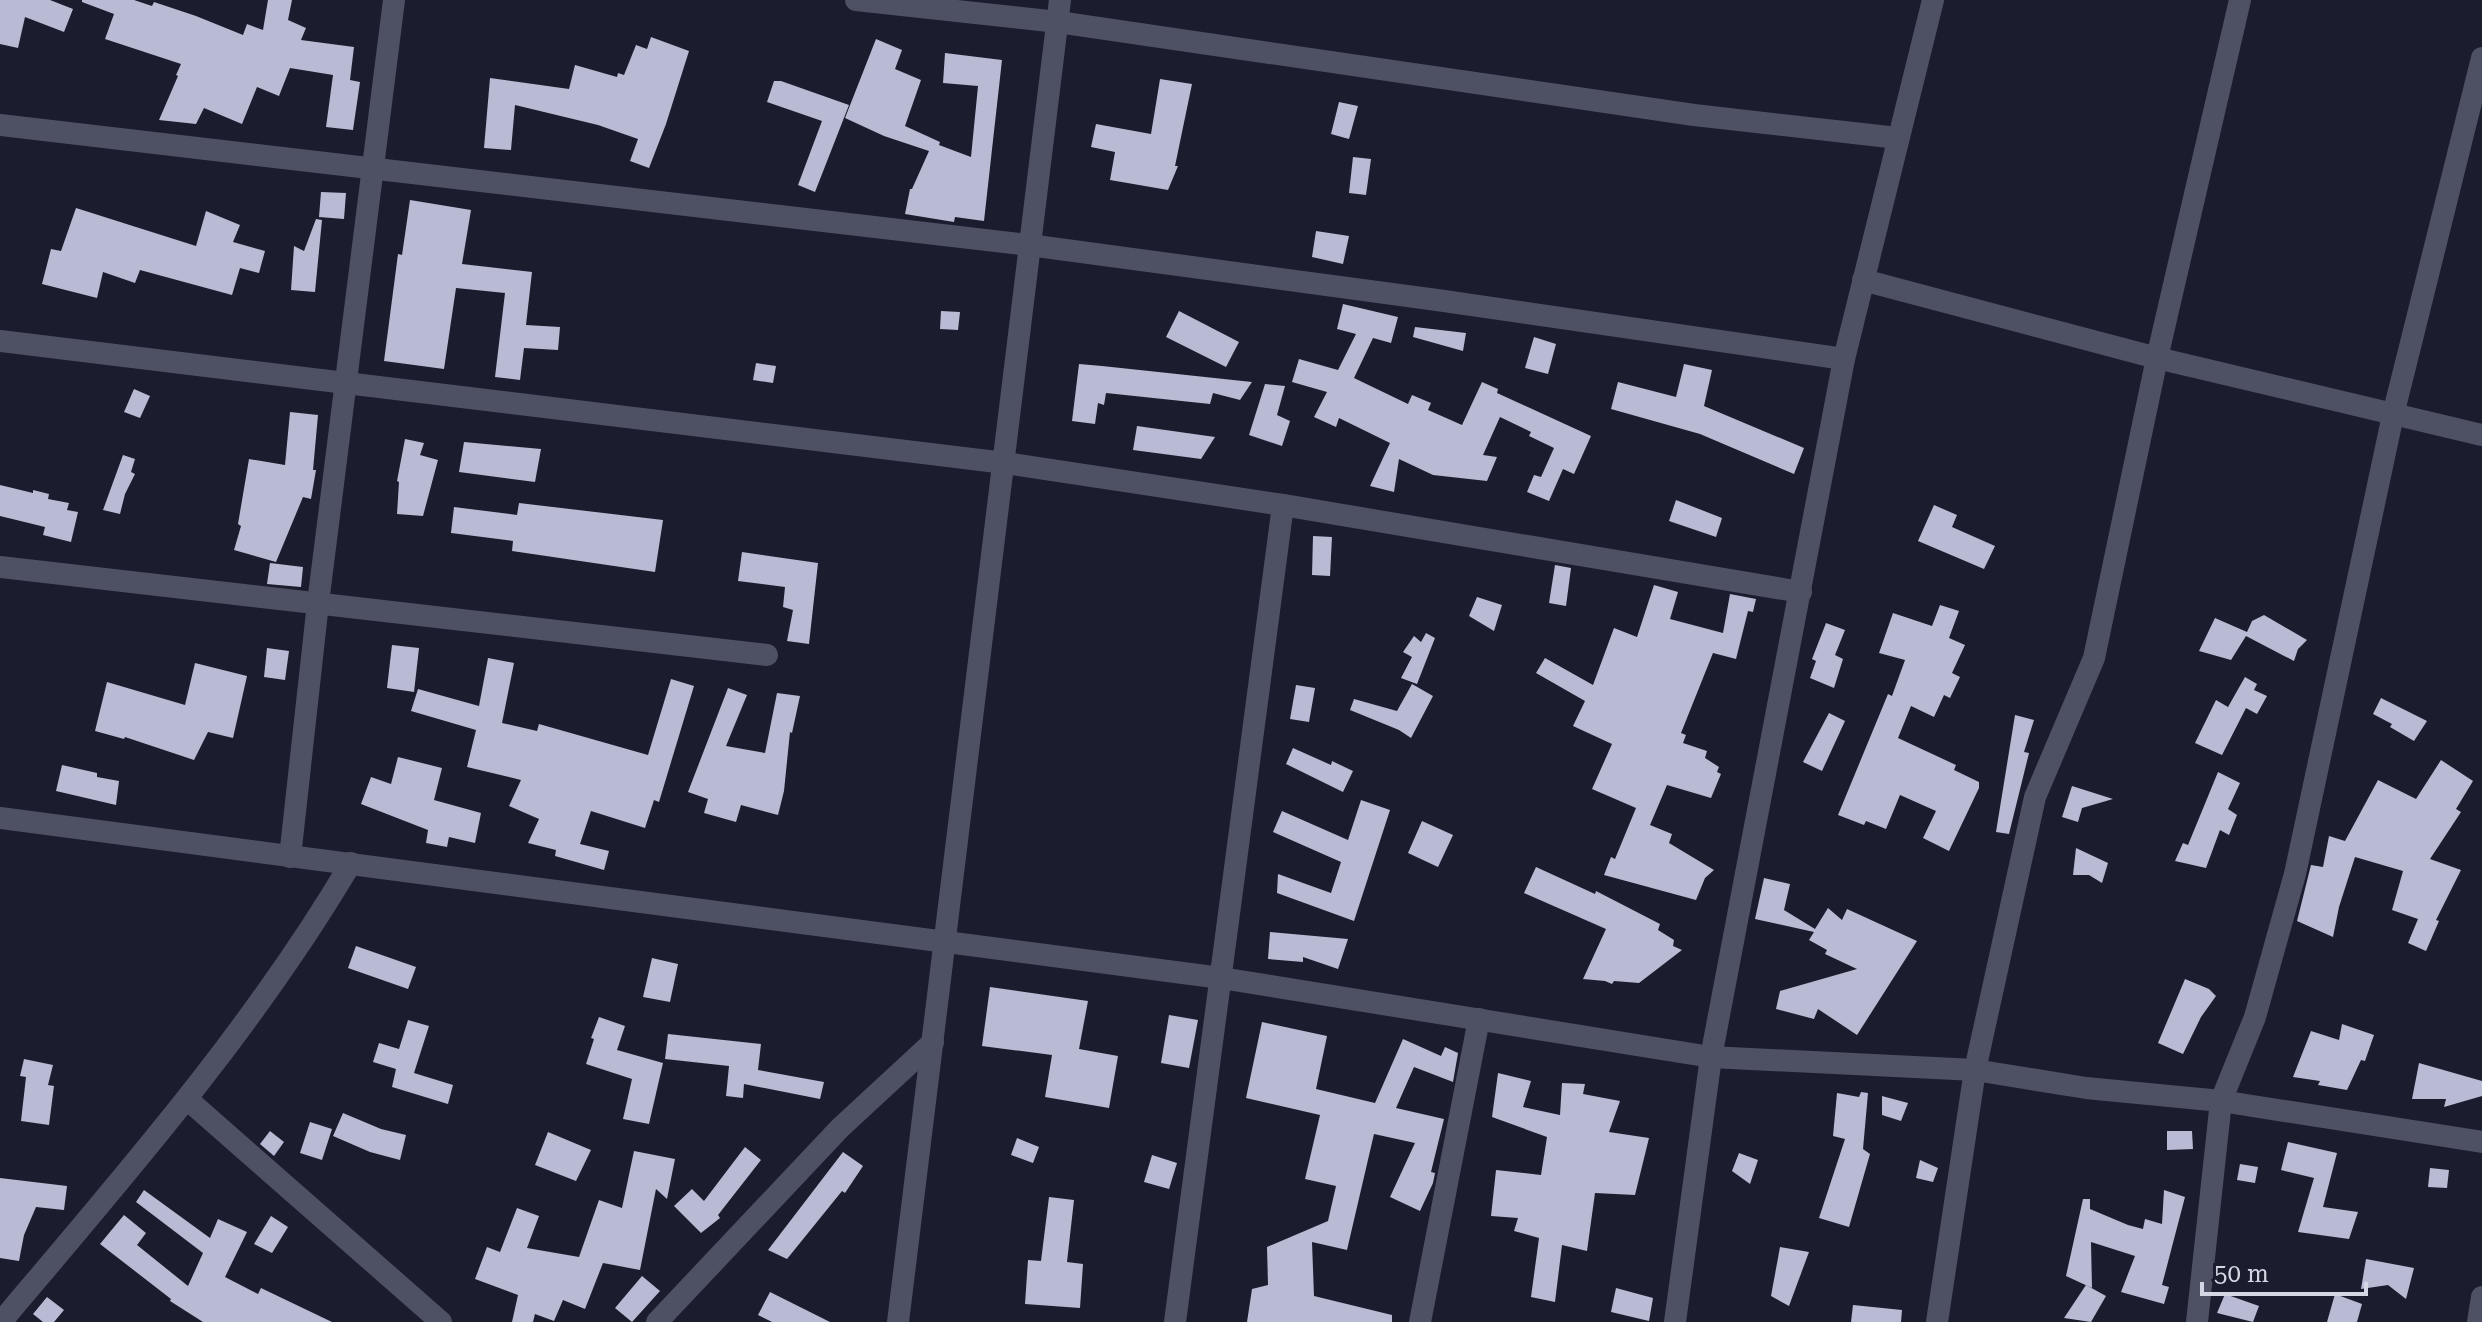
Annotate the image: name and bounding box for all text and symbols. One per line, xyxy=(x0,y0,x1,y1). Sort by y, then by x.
scale bar xyxy=(2202,1246,2366,1296)
text: 50 m xyxy=(2214,1260,2269,1288)

